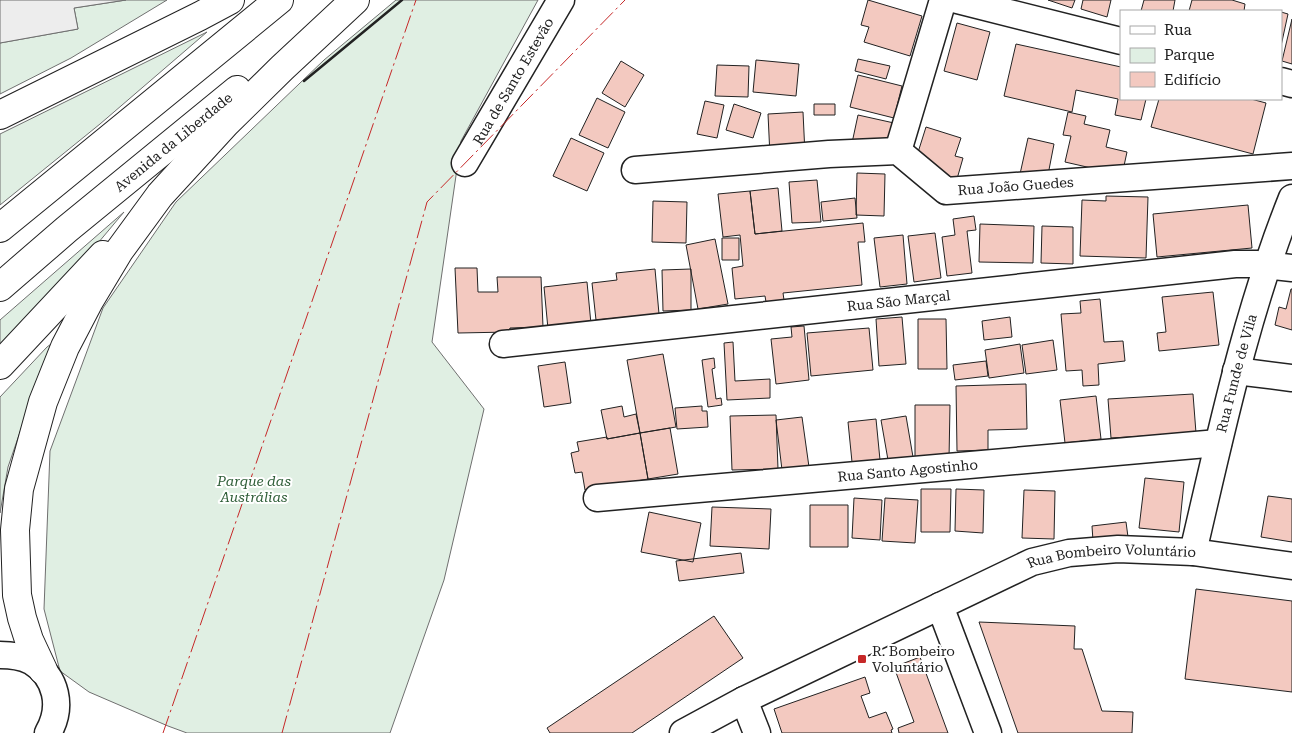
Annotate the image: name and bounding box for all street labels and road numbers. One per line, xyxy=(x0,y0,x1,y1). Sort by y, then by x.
street label: Rua de Santo Estevão xyxy=(470,15,557,147)
street label: Avenida da Liberdade xyxy=(111,89,236,195)
street label: Rua João Guedes xyxy=(957,174,1074,198)
street label: Rua São Marçal xyxy=(846,287,952,314)
street label: Rua Funde de Vila xyxy=(1213,312,1260,434)
street label: Rua Santo Agostinho xyxy=(837,456,979,485)
street label: Rua Bombeiro Voluntário xyxy=(1024,541,1196,571)

